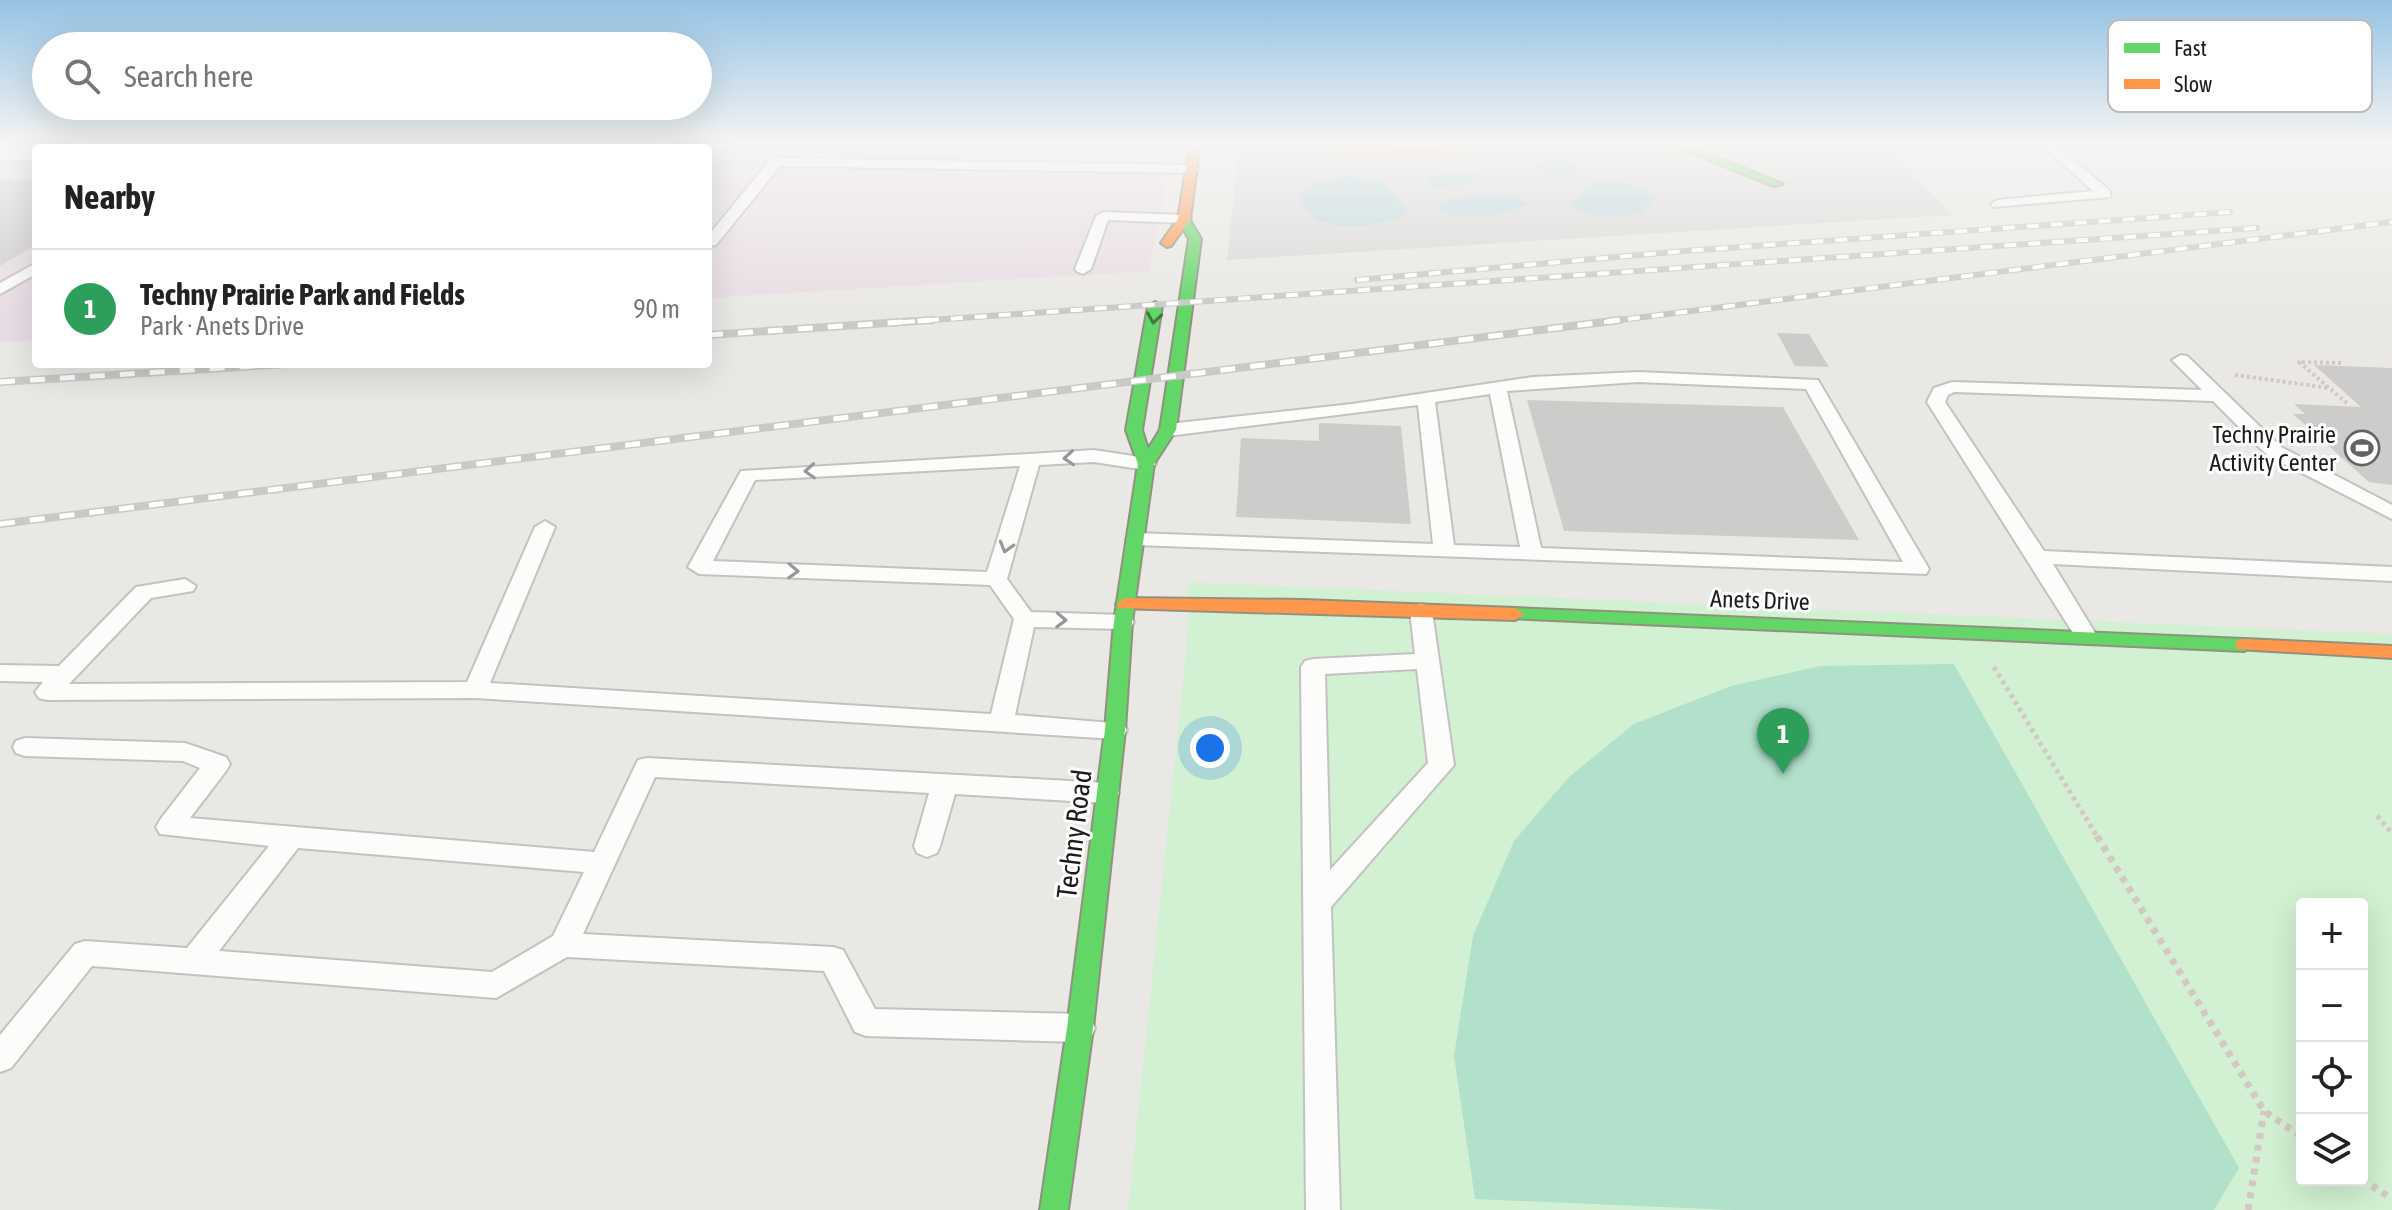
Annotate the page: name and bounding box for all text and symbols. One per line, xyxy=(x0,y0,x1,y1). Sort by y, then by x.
legend xyxy=(2108,20,2372,112)
search box xyxy=(32,32,712,120)
text: Fast xyxy=(2174,35,2207,61)
icon: search xyxy=(60,54,104,98)
text: Search here xyxy=(124,59,253,93)
text: Slow xyxy=(2174,71,2212,97)
text: Nearby xyxy=(64,177,155,216)
text: Techny Prairie Park and Fields xyxy=(140,277,465,311)
text: 1 xyxy=(84,294,96,324)
text: 90 m xyxy=(633,294,680,324)
text: Park · Anets Drive xyxy=(140,311,304,341)
one-way arrow xyxy=(1146,311,1163,325)
place label: Techny Prairie Activity Center xyxy=(2209,421,2337,476)
sports icon: Techny Prairie Activity Center xyxy=(2343,429,2381,467)
one-way arrow xyxy=(1062,449,1075,466)
one-way arrow xyxy=(803,463,816,480)
one-way arrow xyxy=(998,539,1015,553)
one-way arrow xyxy=(787,562,800,579)
street label: Anets Drive xyxy=(1710,585,1810,615)
one-way arrow xyxy=(1055,611,1068,628)
pin: 1 xyxy=(1757,708,1809,774)
your location xyxy=(1190,728,1230,768)
street label: Techny Road xyxy=(1050,768,1098,900)
map controls xyxy=(2296,898,2368,1186)
button: + xyxy=(2296,898,2368,970)
button: − xyxy=(2296,970,2368,1042)
button: locate xyxy=(2296,1042,2368,1114)
button: layers xyxy=(2296,1114,2368,1186)

